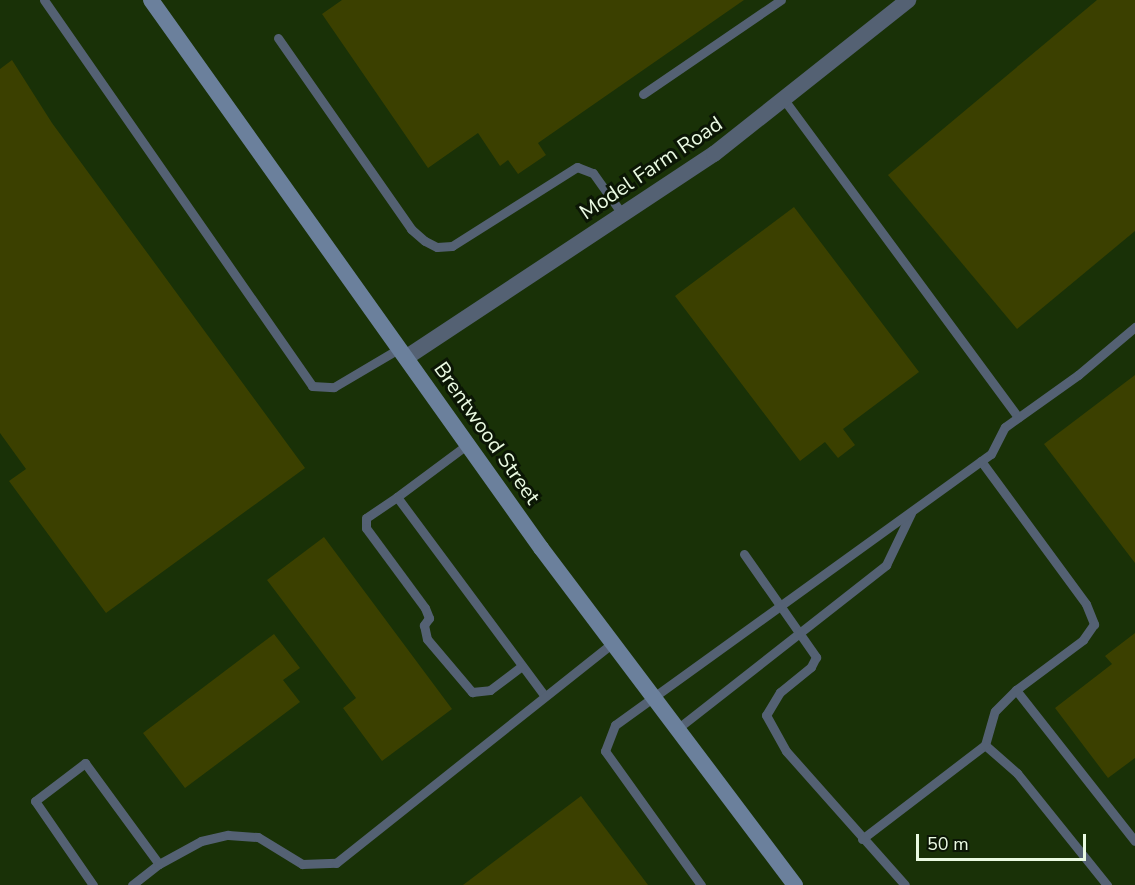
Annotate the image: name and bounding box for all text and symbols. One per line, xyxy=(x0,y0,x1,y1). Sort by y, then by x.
street label: Model Farm Road xyxy=(575,111,727,225)
street label: Brentwood Street xyxy=(429,357,545,509)
scale bar xyxy=(919,822,1088,860)
text: 50 m xyxy=(927,832,969,856)

